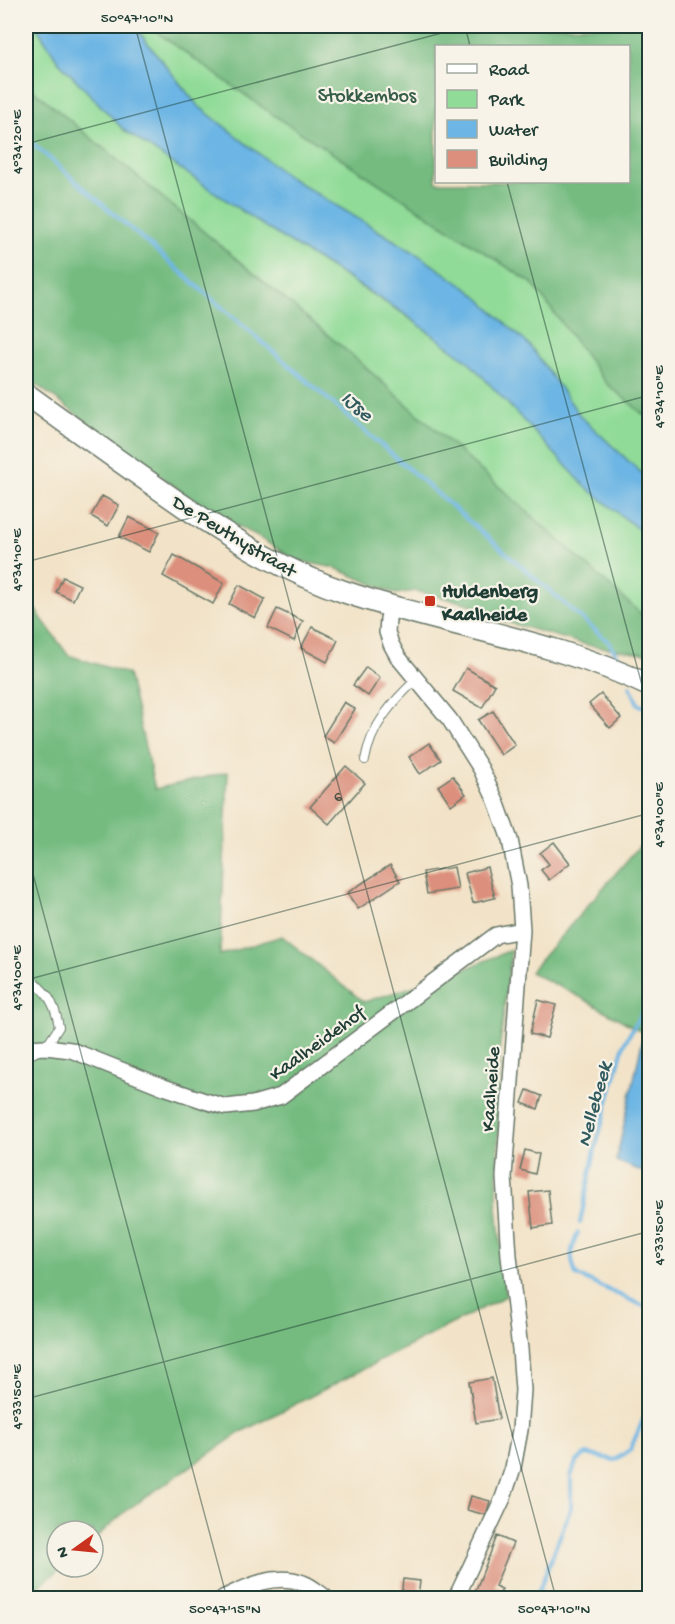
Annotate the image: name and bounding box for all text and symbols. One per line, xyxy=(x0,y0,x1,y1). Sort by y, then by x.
text: 50°47'10"N xyxy=(101,10,173,28)
legend xyxy=(435,45,630,183)
text: Road xyxy=(489,61,530,82)
park label: Stokkembos xyxy=(318,86,417,109)
text: Park xyxy=(488,91,525,112)
text: 4°34'20"E xyxy=(9,109,27,174)
text: Water xyxy=(489,121,539,142)
text: Building xyxy=(488,151,548,172)
text: 4°34'10"E xyxy=(651,365,669,428)
water label: IJse xyxy=(334,387,378,429)
street label: De Peuthystraat xyxy=(165,491,301,585)
text: 4°34'10"E xyxy=(9,528,27,591)
place label: Huldenberg Kaalheide xyxy=(441,582,538,628)
marker: Huldenberg Kaalheide xyxy=(423,594,437,608)
text: 4°34'00"E xyxy=(651,782,669,848)
house number: 6 xyxy=(334,789,343,808)
text: 4°34'00"E xyxy=(9,945,27,1011)
street label: Kaalheidehof xyxy=(266,1001,372,1087)
street label: Kaalheide xyxy=(478,1045,507,1132)
water label: Nellebeek xyxy=(573,1057,620,1150)
text: 4°33'50"E xyxy=(651,1200,669,1266)
text: 4°33'50"E xyxy=(9,1364,27,1430)
north arrow xyxy=(45,1519,105,1579)
text: N xyxy=(53,1544,74,1559)
text: 50°47'15"N xyxy=(189,1601,261,1619)
text: 50°47'10"N xyxy=(518,1601,590,1619)

